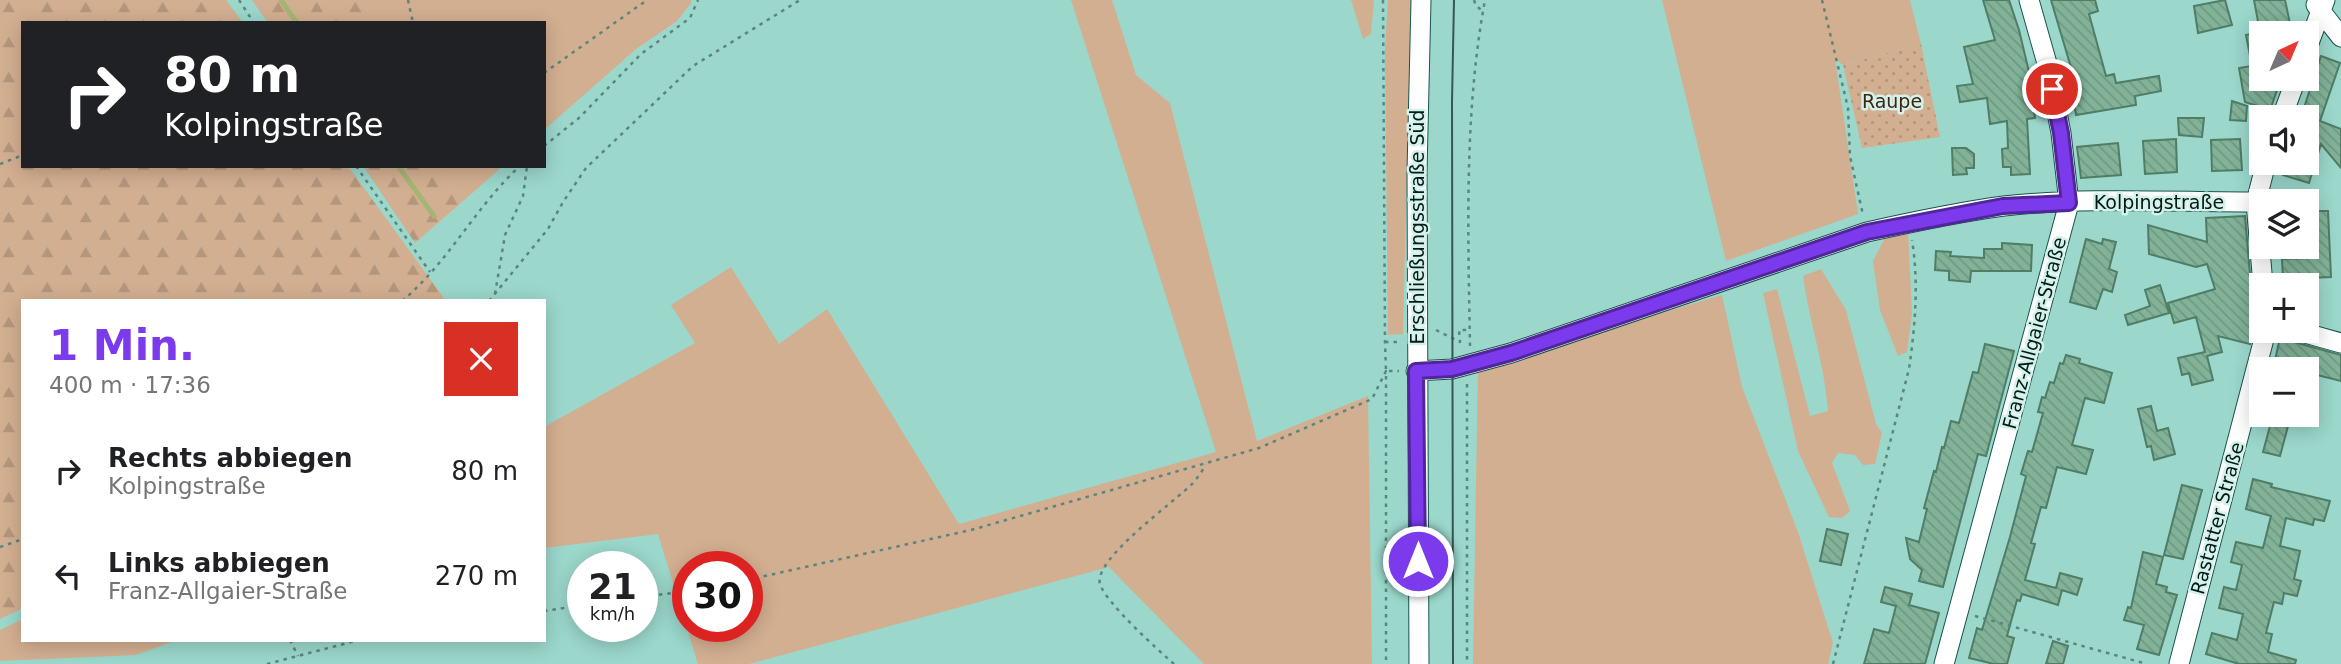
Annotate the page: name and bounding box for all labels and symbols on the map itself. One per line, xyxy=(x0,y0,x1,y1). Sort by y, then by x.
north arrow xyxy=(2249,21,2319,91)
pin xyxy=(2022,59,2082,119)
park label: Raupe xyxy=(1862,90,1922,112)
street label: Erschließungsstraße Süd xyxy=(1406,109,1428,345)
street label: Kolpingstraße xyxy=(2094,191,2224,213)
street label: Franz-Allgaier-Straße xyxy=(1998,235,2070,431)
street label: Rastatter Straße xyxy=(2186,440,2248,596)
position arrow xyxy=(1381,524,1455,598)
speed limit sign: 30 xyxy=(672,551,763,642)

